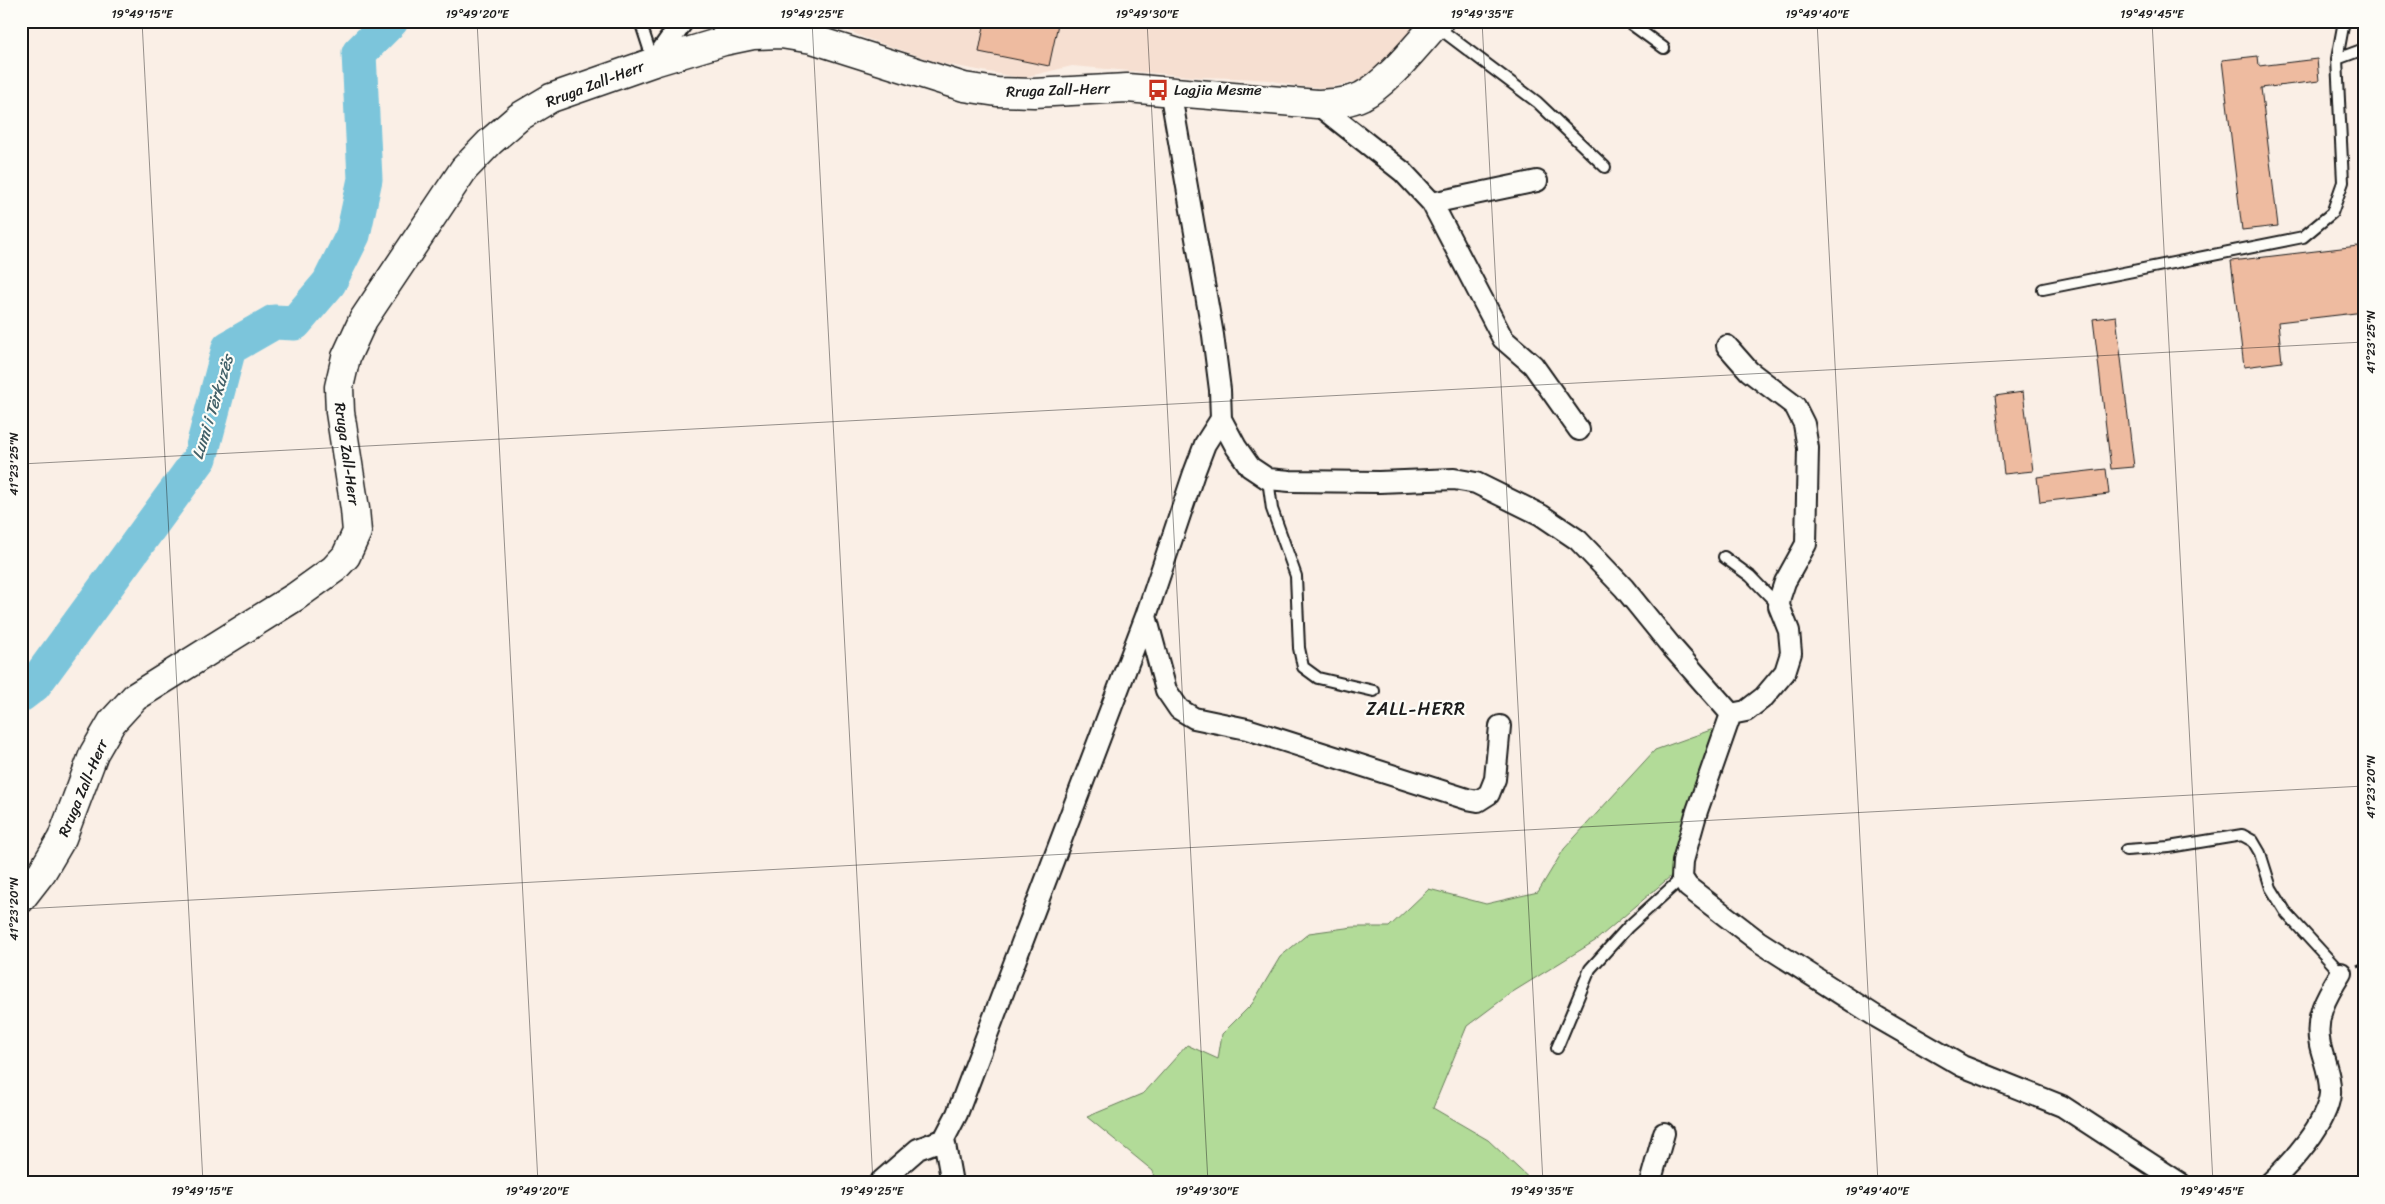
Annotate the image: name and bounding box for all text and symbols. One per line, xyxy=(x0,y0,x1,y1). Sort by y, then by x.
text: 19°49'15"E xyxy=(111,3,174,25)
text: 19°49'20"E xyxy=(445,3,510,25)
text: 19°49'25"E xyxy=(781,3,845,25)
text: 19°49'30"E xyxy=(1116,3,1180,25)
text: 19°49'35"E xyxy=(1451,3,1515,25)
text: 19°49'40"E xyxy=(1785,3,1850,25)
text: 19°49'45"E xyxy=(2120,3,2185,25)
street label: Rruga Zall-Herr xyxy=(542,53,649,115)
street label: Rruga Zall-Herr xyxy=(1006,75,1111,105)
bus stop icon: Lagjia Mesme xyxy=(1145,77,1171,103)
place label: Lagjia Mesme xyxy=(1174,77,1262,103)
text: 41°23'25"N xyxy=(2360,310,2382,374)
water label: Lumi i Tërkuzës xyxy=(183,349,243,463)
street label: Rruga Zall-Herr xyxy=(327,401,367,508)
text: 41°23'25"N xyxy=(3,432,25,496)
district label: ZALL-HERR xyxy=(1366,693,1466,725)
street label: Rruga Zall-Herr xyxy=(51,734,116,841)
text: 41°23'20"N xyxy=(2360,755,2382,819)
text: 41°23'20"N xyxy=(3,877,25,941)
text: 19°49'15"E xyxy=(171,1180,234,1202)
text: 19°49'20"E xyxy=(505,1180,570,1202)
text: 19°49'25"E xyxy=(841,1180,905,1202)
text: 19°49'30"E xyxy=(1176,1180,1240,1202)
text: 19°49'35"E xyxy=(1511,1180,1575,1202)
text: 19°49'40"E xyxy=(1845,1180,1910,1202)
text: 19°49'45"E xyxy=(2180,1180,2245,1202)

